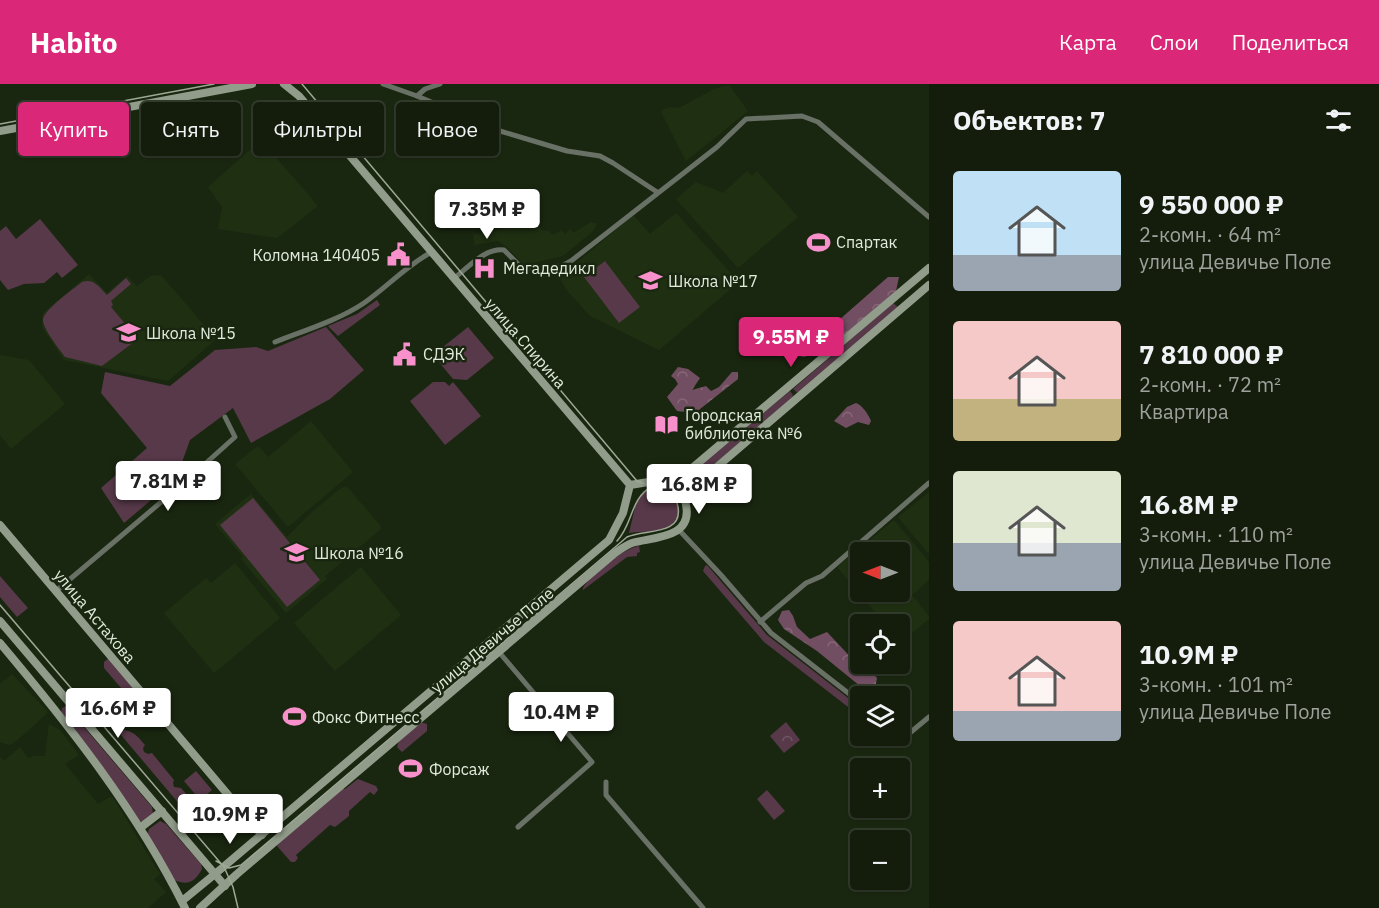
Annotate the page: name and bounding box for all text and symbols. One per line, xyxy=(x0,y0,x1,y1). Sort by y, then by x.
text: Habito xyxy=(30,24,118,61)
text: Карта xyxy=(1059,28,1117,56)
text: Слои xyxy=(1150,28,1199,56)
text: Поделиться xyxy=(1232,28,1349,56)
chip: Купить xyxy=(18,102,129,156)
chip: Снять xyxy=(141,102,241,156)
chip: Фильтры xyxy=(253,102,384,156)
chip: Новое xyxy=(396,102,499,156)
text: Объектов: 7 xyxy=(953,103,1105,137)
icon: filters xyxy=(1322,104,1355,137)
text: 9 550 000 ₽ xyxy=(1139,187,1284,221)
pin: 7.35M ₽ xyxy=(432,189,542,240)
text: 7.35M ₽ xyxy=(449,195,525,222)
icon: home xyxy=(1001,195,1073,267)
text: 2-комн. · 64 m² xyxy=(1139,221,1281,248)
sports icon: Спартак xyxy=(805,229,831,255)
place label: Спартак xyxy=(836,232,898,252)
public building icon: Коломна 140405 xyxy=(385,242,411,268)
place label: Коломна 140405 xyxy=(252,245,380,265)
text: улица Девичье Поле xyxy=(1139,248,1332,275)
hospital icon: Мегадедикл xyxy=(472,255,498,281)
place label: Мегадедикл xyxy=(503,258,596,278)
school or university icon: Школа №17 xyxy=(637,268,663,294)
place label: Школа №17 xyxy=(668,271,758,291)
street label: улица Спирина xyxy=(481,294,571,393)
pin: 9.55M ₽ xyxy=(736,317,846,368)
school or university icon: Школа №15 xyxy=(115,320,141,346)
place label: Школа №15 xyxy=(146,323,236,343)
text: 9.55M ₽ xyxy=(753,323,829,350)
text: 7 810 000 ₽ xyxy=(1139,337,1284,371)
public building icon: СДЭК xyxy=(392,341,418,367)
place label: СДЭК xyxy=(423,344,465,364)
icon: home xyxy=(1001,345,1073,417)
text: 2-комн. · 72 m² xyxy=(1139,371,1281,398)
text: Квартира xyxy=(1139,398,1229,425)
place label: Городская библиотека №6 xyxy=(685,405,803,443)
library icon: Городская библиотека №6 xyxy=(654,411,680,437)
pin: 7.81M ₽ xyxy=(113,461,223,512)
pin: 16.8M ₽ xyxy=(644,464,754,515)
text: 7.81M ₽ xyxy=(130,467,206,494)
text: 16.8M ₽ xyxy=(661,470,737,497)
text: 16.8M ₽ xyxy=(1139,487,1238,521)
icon: home xyxy=(1001,495,1073,567)
text: 3-комн. · 110 m² xyxy=(1139,521,1293,548)
school or university icon: Школа №16 xyxy=(283,540,309,566)
north arrow xyxy=(850,542,910,602)
map controls xyxy=(850,542,910,890)
place label: Школа №16 xyxy=(314,543,404,563)
text: улица Девичье Поле xyxy=(1139,548,1332,575)
street label: улица Астахова xyxy=(50,565,140,667)
street label: улица Девичье Поле xyxy=(427,583,558,697)
button: locate xyxy=(850,614,910,674)
text: 10.9M ₽ xyxy=(1139,637,1238,671)
icon: home xyxy=(1001,645,1073,717)
text: 3-комн. · 101 m² xyxy=(1139,671,1293,698)
button: layers xyxy=(850,686,910,746)
pin: 16.6M ₽ xyxy=(63,688,173,739)
pin: 10.4M ₽ xyxy=(506,692,616,743)
text: 16.6M ₽ xyxy=(80,694,156,721)
text: 10.4M ₽ xyxy=(523,698,599,725)
text: улица Девичье Поле xyxy=(1139,698,1332,725)
sports icon: Фокс Фитнесс xyxy=(281,704,307,730)
place label: Фокс Фитнесс xyxy=(312,707,420,727)
sports icon: Форсаж xyxy=(398,756,424,782)
button: + xyxy=(850,758,910,818)
place label: Форсаж xyxy=(429,759,490,779)
pin: 10.9M ₽ xyxy=(175,794,285,845)
text: 10.9M ₽ xyxy=(192,800,268,827)
button: − xyxy=(850,830,910,890)

